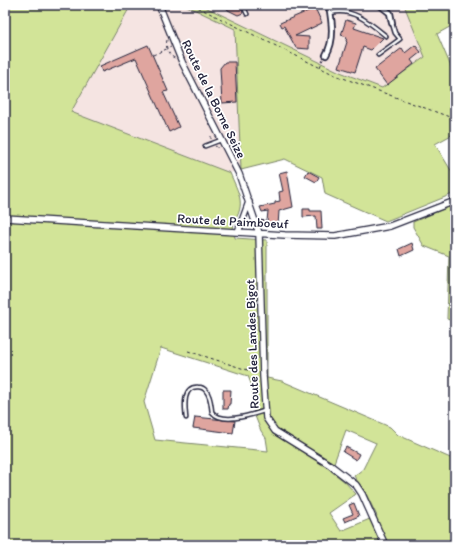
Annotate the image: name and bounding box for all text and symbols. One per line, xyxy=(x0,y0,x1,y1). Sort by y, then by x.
street label: Route de la Borne Seize xyxy=(179,37,249,161)
street label: Route de Paimboeuf xyxy=(177,211,289,231)
street label: Route des Landes Bigot xyxy=(242,279,262,409)

